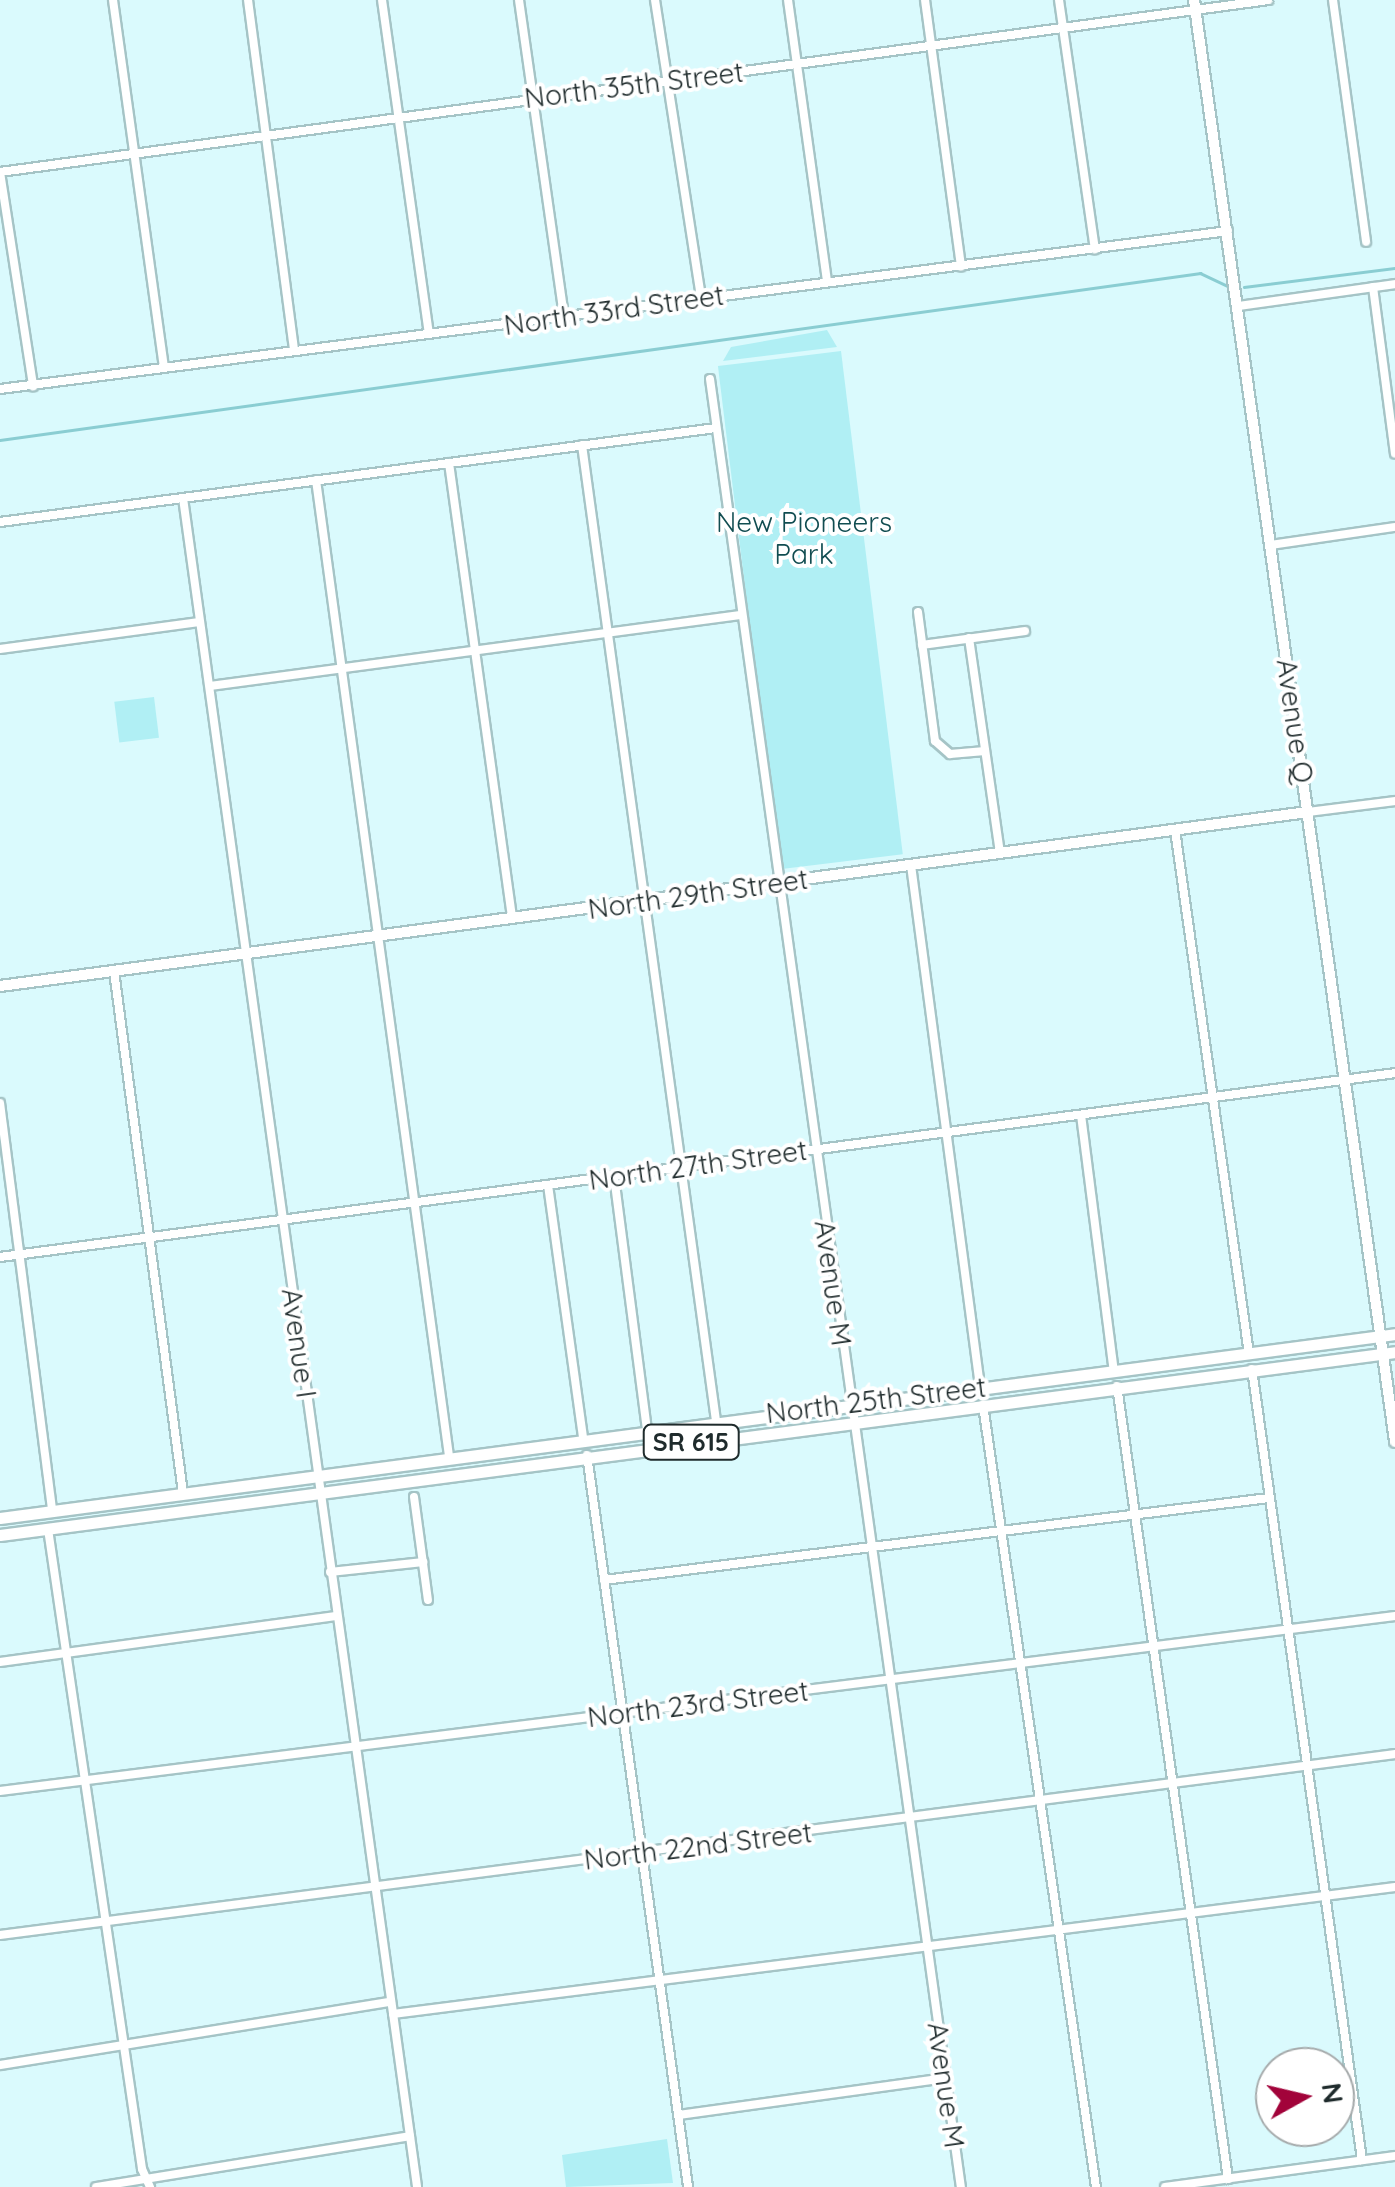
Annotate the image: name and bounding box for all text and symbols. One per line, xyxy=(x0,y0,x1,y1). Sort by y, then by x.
street label: North 35th Street xyxy=(522,55,746,115)
street label: North 33rd Street xyxy=(502,278,726,342)
park label: New Pioneers Park xyxy=(716,505,892,571)
street label: Avenue Q xyxy=(1270,657,1320,785)
street label: North 29th Street xyxy=(586,862,810,926)
street label: North 27th Street xyxy=(587,1133,809,1197)
street label: Avenue M xyxy=(808,1218,858,1348)
street label: Avenue I xyxy=(275,1286,323,1400)
street label: North 25th Street xyxy=(764,1370,988,1430)
road number: SR 615 xyxy=(641,1422,741,1462)
street label: North 23rd Street xyxy=(585,1674,811,1734)
street label: North 22nd Street xyxy=(582,1815,814,1877)
street label: Avenue M xyxy=(921,2020,971,2150)
north arrow xyxy=(1255,2047,1355,2147)
text: N xyxy=(1314,2080,1352,2106)

